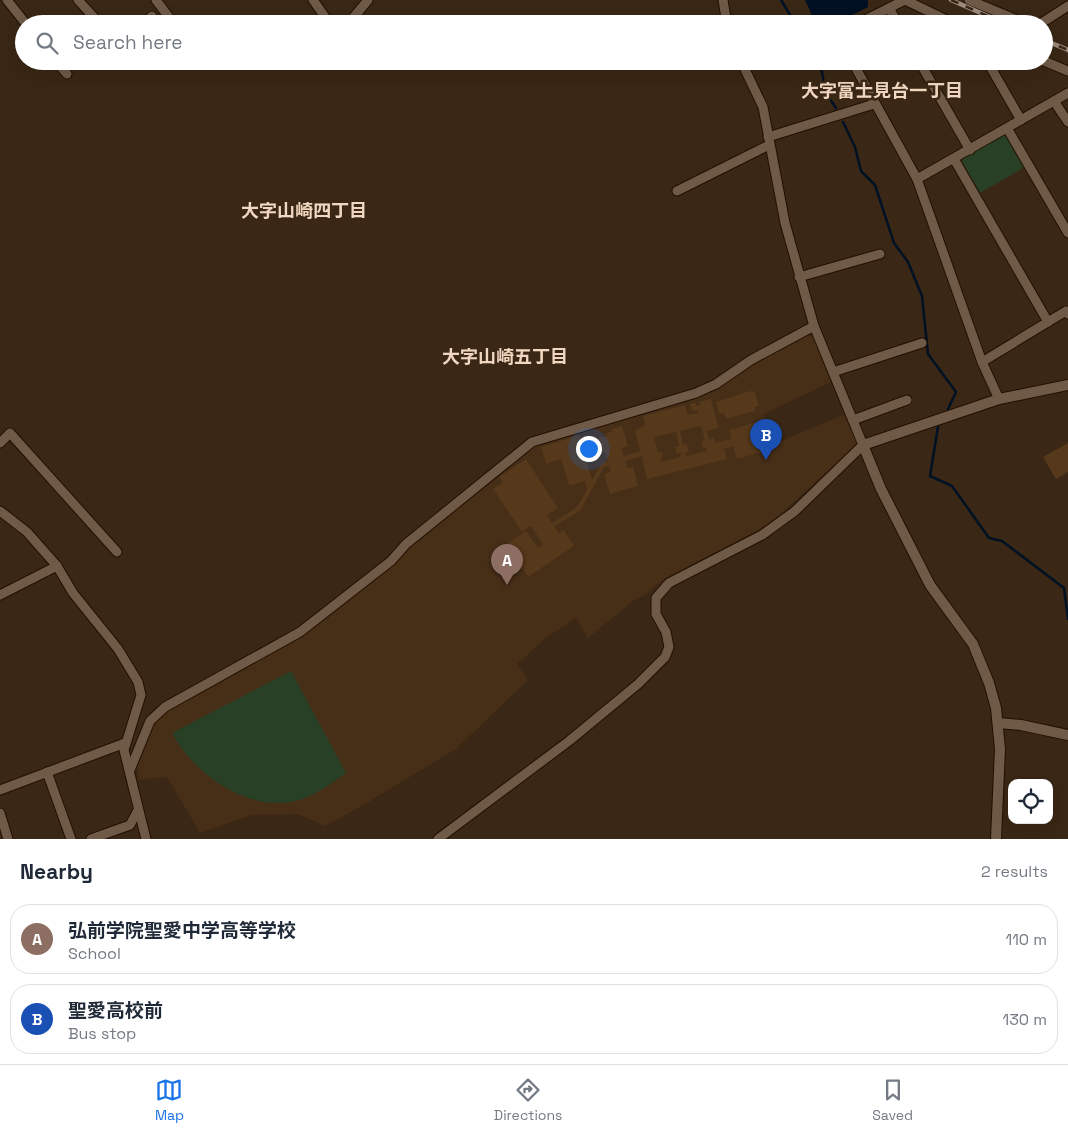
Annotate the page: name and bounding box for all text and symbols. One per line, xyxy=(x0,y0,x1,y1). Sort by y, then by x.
search box xyxy=(15,15,1053,70)
icon: search xyxy=(33,29,61,57)
text: Search here xyxy=(73,30,183,55)
district label: 大字富士見台一丁目 xyxy=(801,79,963,102)
district label: 大字山崎四丁目 xyxy=(241,199,367,222)
district label: 大字山崎五丁目 xyxy=(442,345,568,368)
pin: B xyxy=(750,419,782,460)
your location xyxy=(576,436,602,462)
pin: A xyxy=(491,544,523,585)
map controls xyxy=(1008,779,1053,824)
button: locate xyxy=(1008,779,1053,824)
text: Nearby xyxy=(20,858,93,885)
text: 2 results xyxy=(981,861,1048,882)
text: 弘前学院聖愛中学高等学校 xyxy=(68,918,296,943)
text: A xyxy=(32,929,42,950)
text: 110 m xyxy=(1005,929,1047,950)
text: School xyxy=(68,943,121,964)
text: 聖愛高校前 xyxy=(68,998,163,1023)
text: B xyxy=(32,1009,42,1030)
text: 130 m xyxy=(1003,1009,1047,1030)
text: Bus stop xyxy=(68,1023,136,1044)
tab: Map xyxy=(155,1076,184,1124)
tab: Directions xyxy=(494,1076,562,1124)
tab: Saved xyxy=(872,1076,913,1124)

